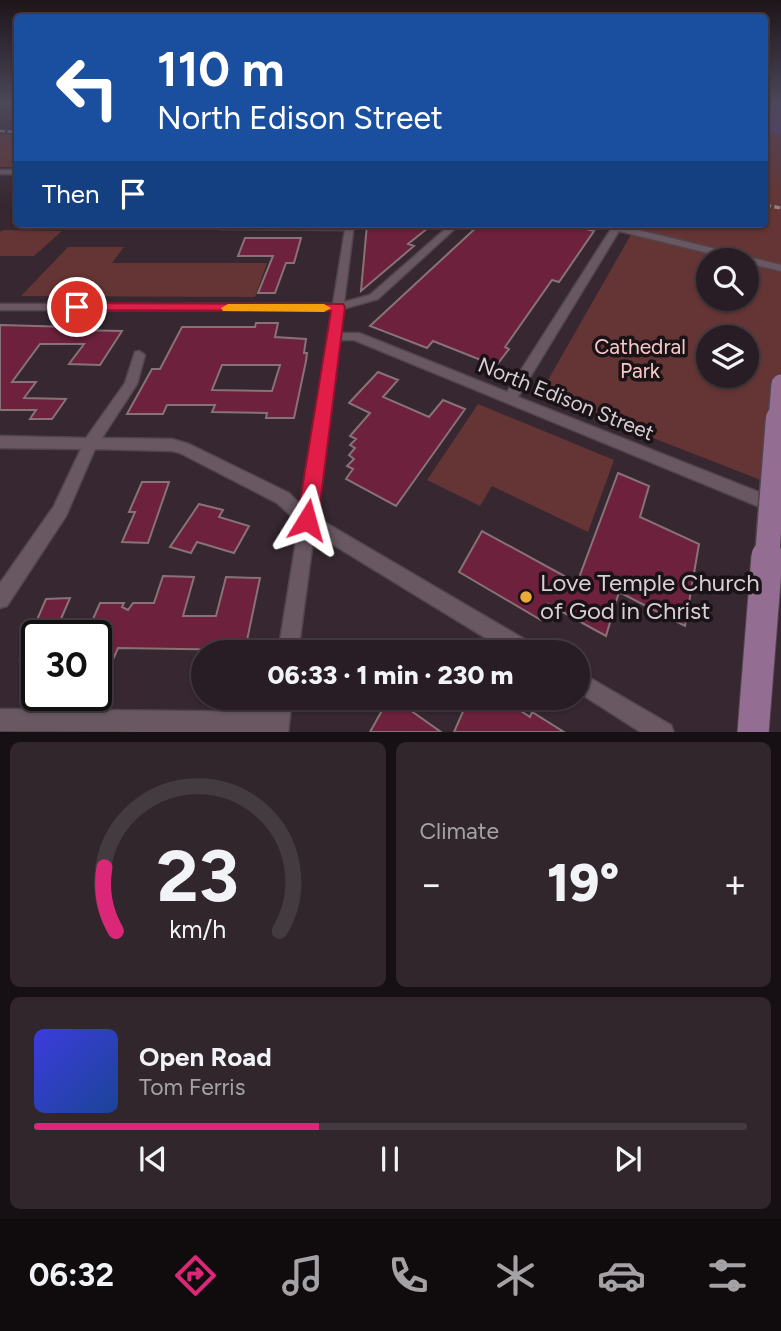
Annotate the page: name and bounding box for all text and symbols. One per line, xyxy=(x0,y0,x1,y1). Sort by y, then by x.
text: 110 m xyxy=(157,39,285,98)
icon: left xyxy=(42,42,133,133)
text: North Edison Street xyxy=(157,99,443,137)
icon: arrive xyxy=(114,175,152,213)
text: Then xyxy=(42,178,100,210)
map controls xyxy=(696,248,759,388)
button: search xyxy=(696,248,759,311)
pin xyxy=(47,277,107,337)
icon: arrive xyxy=(58,288,96,326)
button: layers xyxy=(696,325,759,388)
park label: Cathedral Park xyxy=(594,334,686,383)
street label: North Edison Street xyxy=(475,352,658,445)
position arrow xyxy=(270,483,344,557)
place label: Love Temple Church of God in Christ xyxy=(540,568,760,625)
marker: Love Temple Church of God in Christ xyxy=(518,589,534,605)
speed limit sign: 30 xyxy=(21,620,112,711)
text: 06:33 · 1 min · 230 m xyxy=(268,659,513,691)
text: Climate xyxy=(420,817,499,845)
text: 23 xyxy=(156,832,239,919)
text: 19° xyxy=(547,852,620,914)
text: − xyxy=(420,861,443,907)
text: + xyxy=(723,861,747,907)
text: km/h xyxy=(169,913,226,943)
text: Open Road xyxy=(139,1041,272,1073)
text: Tom Ferris xyxy=(139,1073,245,1101)
icon: previous xyxy=(134,1140,172,1178)
icon: pause xyxy=(371,1140,409,1178)
icon: next xyxy=(609,1140,647,1178)
icon: directions xyxy=(171,1251,220,1300)
icon: music xyxy=(278,1251,327,1300)
icon: phone xyxy=(384,1251,433,1300)
icon: climate xyxy=(491,1251,540,1300)
icon: car xyxy=(597,1251,646,1300)
icon: filters xyxy=(703,1251,752,1300)
text: 06:32 xyxy=(29,1256,114,1294)

